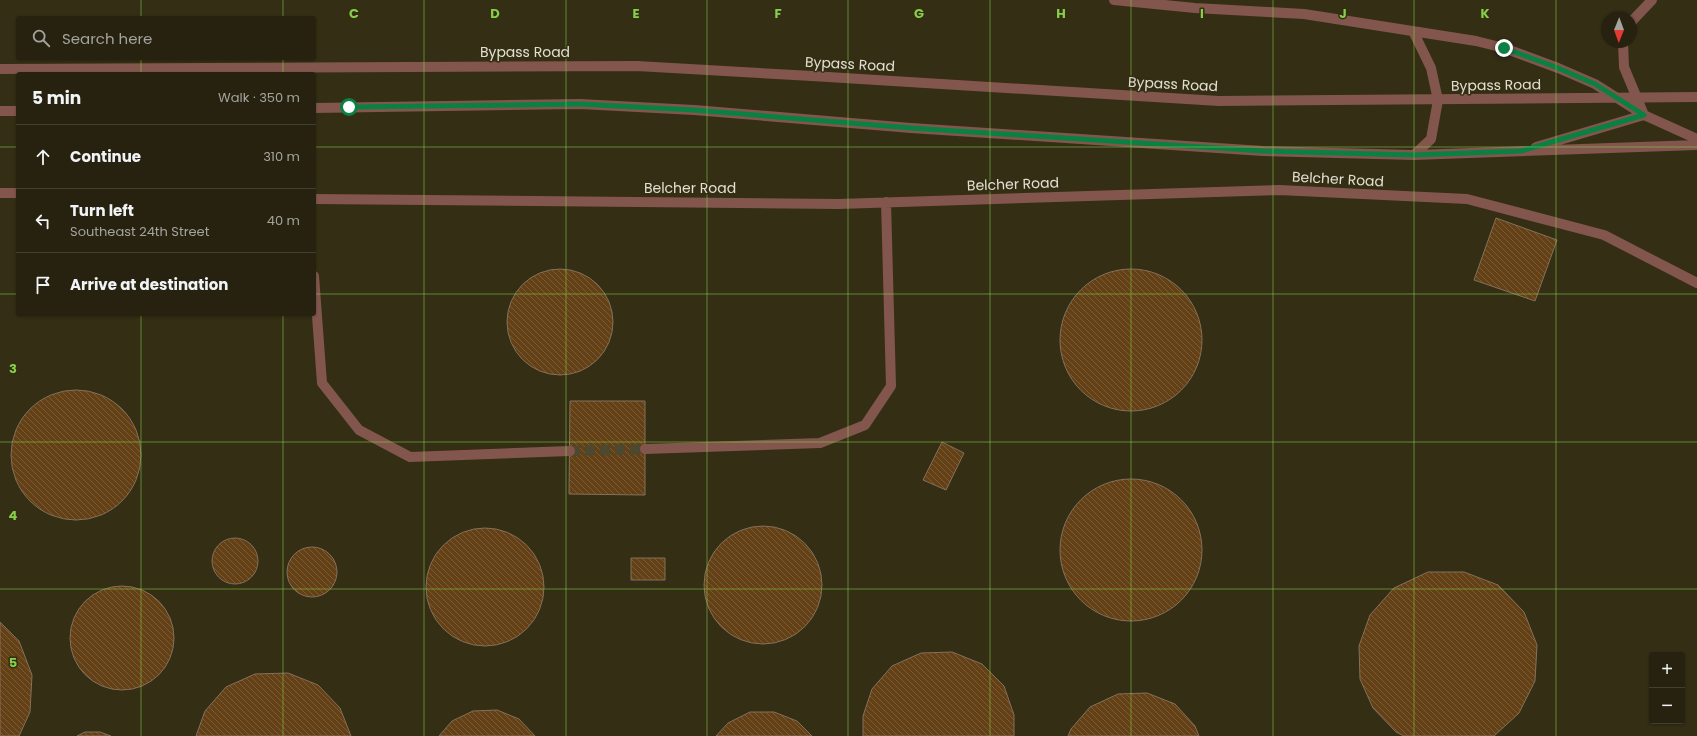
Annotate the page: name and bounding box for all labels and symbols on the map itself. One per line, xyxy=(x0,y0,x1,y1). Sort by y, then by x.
text: C xyxy=(349,4,359,23)
text: D xyxy=(490,4,500,23)
text: E xyxy=(632,4,640,23)
text: F xyxy=(774,4,782,23)
text: G xyxy=(914,4,924,23)
text: H xyxy=(1056,4,1066,23)
text: I xyxy=(1200,4,1204,23)
text: J xyxy=(1339,4,1347,23)
text: K xyxy=(1480,4,1490,23)
north arrow xyxy=(1601,12,1637,48)
route end xyxy=(1495,39,1513,57)
street label: Bypass Road xyxy=(480,42,570,62)
street label: Bypass Road xyxy=(804,52,896,76)
street label: Bypass Road xyxy=(1127,72,1219,96)
street label: Bypass Road xyxy=(1451,74,1541,96)
route start xyxy=(340,98,358,116)
street label: Belcher Road xyxy=(1291,167,1385,191)
street label: Belcher Road xyxy=(967,172,1059,196)
street label: Belcher Road xyxy=(644,178,736,198)
text: 3 xyxy=(9,359,17,378)
text: 4 xyxy=(9,506,18,525)
text: 5 xyxy=(9,653,17,672)

